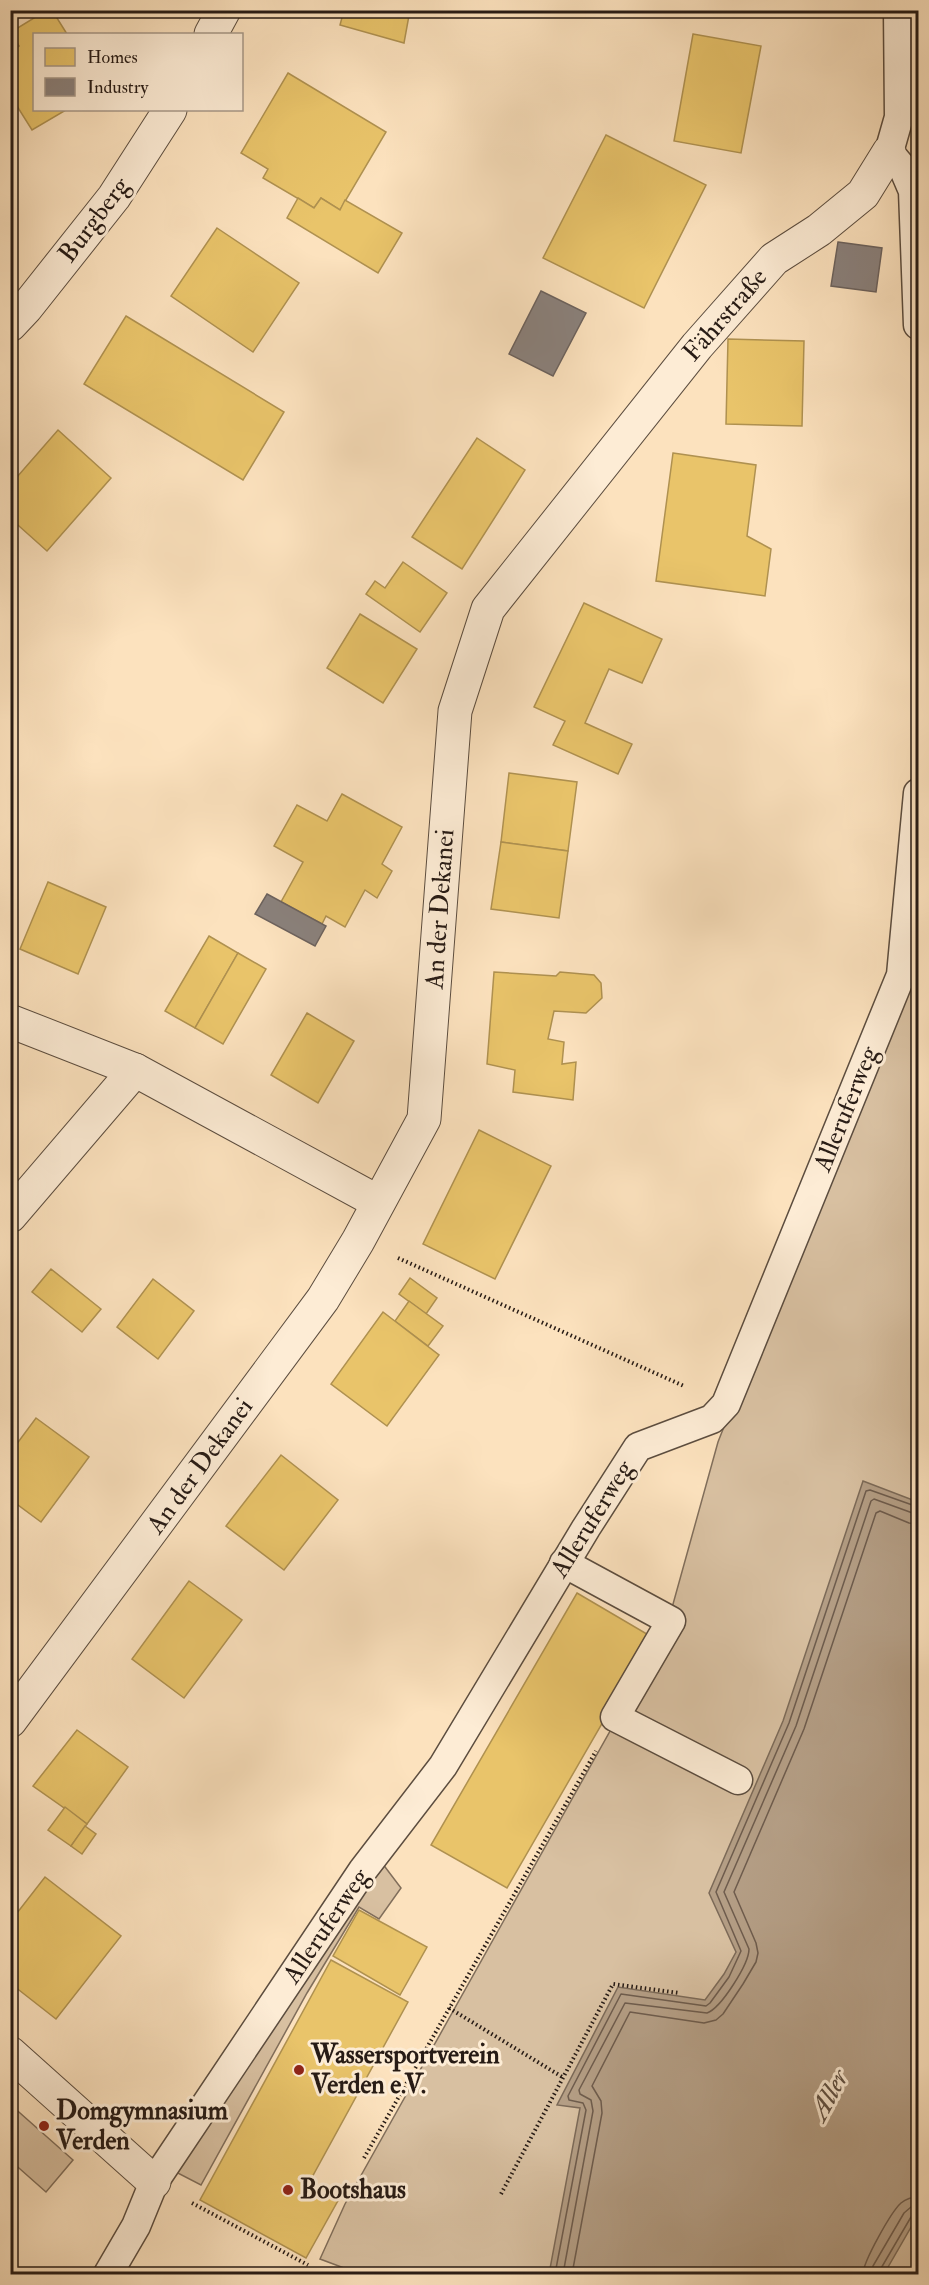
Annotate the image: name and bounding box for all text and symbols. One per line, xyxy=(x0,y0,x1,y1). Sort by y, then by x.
legend xyxy=(33,33,243,111)
text: Homes xyxy=(87,46,138,69)
text: Industry xyxy=(87,76,149,99)
street label: Burgberg xyxy=(51,170,137,269)
street label: Fährstraße xyxy=(676,262,774,368)
street label: An der Dekanei xyxy=(418,828,462,991)
street label: Alleruferweg xyxy=(806,1041,886,1177)
street label: An der Dekanei xyxy=(139,1392,260,1541)
street label: Alleruferweg xyxy=(543,1453,641,1584)
street label: Alleruferweg xyxy=(275,1861,377,1991)
place label: Wassersportverein Verden e.V. xyxy=(310,2039,500,2101)
water label: Aller xyxy=(801,2062,857,2129)
marker: Wassersportverein Verden e.V. xyxy=(292,2063,306,2077)
place label: Domgymnasium Verden xyxy=(55,2095,229,2157)
marker: Domgymnasium Verden xyxy=(37,2119,51,2133)
place label: Bootshaus xyxy=(300,2174,406,2206)
marker: Bootshaus xyxy=(281,2183,295,2197)

